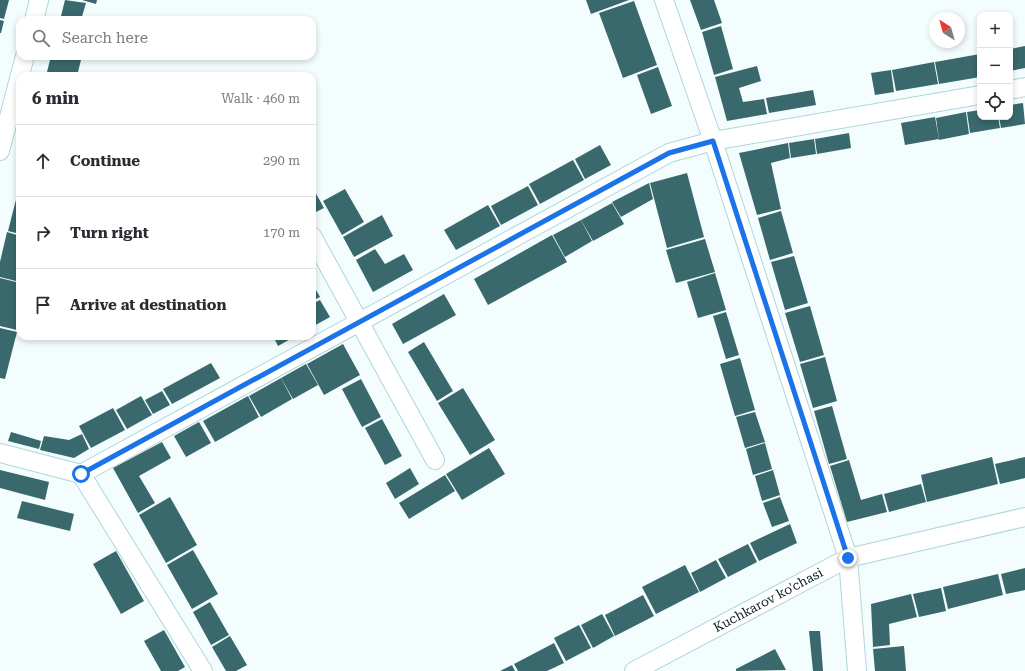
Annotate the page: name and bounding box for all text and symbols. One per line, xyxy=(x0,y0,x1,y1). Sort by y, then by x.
north arrow xyxy=(929,12,965,48)
map controls xyxy=(977,12,1013,120)
button: + xyxy=(977,12,1013,48)
search box xyxy=(16,16,316,60)
icon: search xyxy=(30,27,52,49)
text: Search here xyxy=(62,29,148,47)
button: − xyxy=(977,48,1013,84)
button: locate xyxy=(977,84,1013,120)
text: 6 min xyxy=(32,88,79,108)
text: Walk · 460 m xyxy=(221,91,300,106)
icon: ahead xyxy=(32,150,54,172)
text: Continue xyxy=(70,152,140,170)
text: 290 m xyxy=(263,153,300,168)
icon: right xyxy=(32,222,54,244)
text: Turn right xyxy=(70,224,149,242)
text: 170 m xyxy=(263,225,300,240)
icon: arrive xyxy=(32,294,54,316)
text: Arrive at destination xyxy=(70,296,226,314)
route start xyxy=(72,465,90,483)
route end xyxy=(839,549,857,567)
street label: Kuchkarov ko'chasi xyxy=(711,565,825,635)

